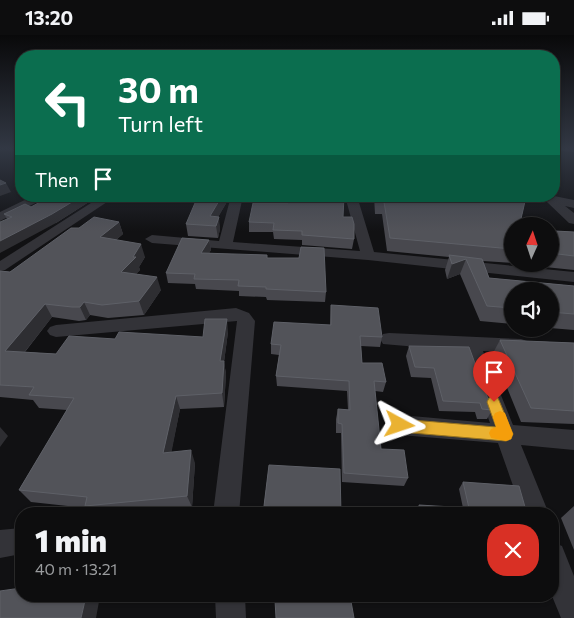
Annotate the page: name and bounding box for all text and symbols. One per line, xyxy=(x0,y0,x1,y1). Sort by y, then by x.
text: 13:20 xyxy=(25,6,73,29)
text: 30 m xyxy=(118,67,199,110)
icon: left xyxy=(35,70,100,135)
text: Turn left xyxy=(118,110,203,137)
icon: arrive xyxy=(89,165,117,193)
text: Then xyxy=(35,168,79,191)
north arrow xyxy=(504,217,559,273)
map controls xyxy=(504,217,559,337)
button: sound xyxy=(504,282,559,337)
pin xyxy=(473,351,515,402)
icon: arrive xyxy=(480,358,508,386)
position arrow xyxy=(373,398,425,450)
text: 1 min xyxy=(35,521,107,558)
button: close xyxy=(487,524,539,576)
text: 40 m · 13:21 xyxy=(35,559,117,578)

